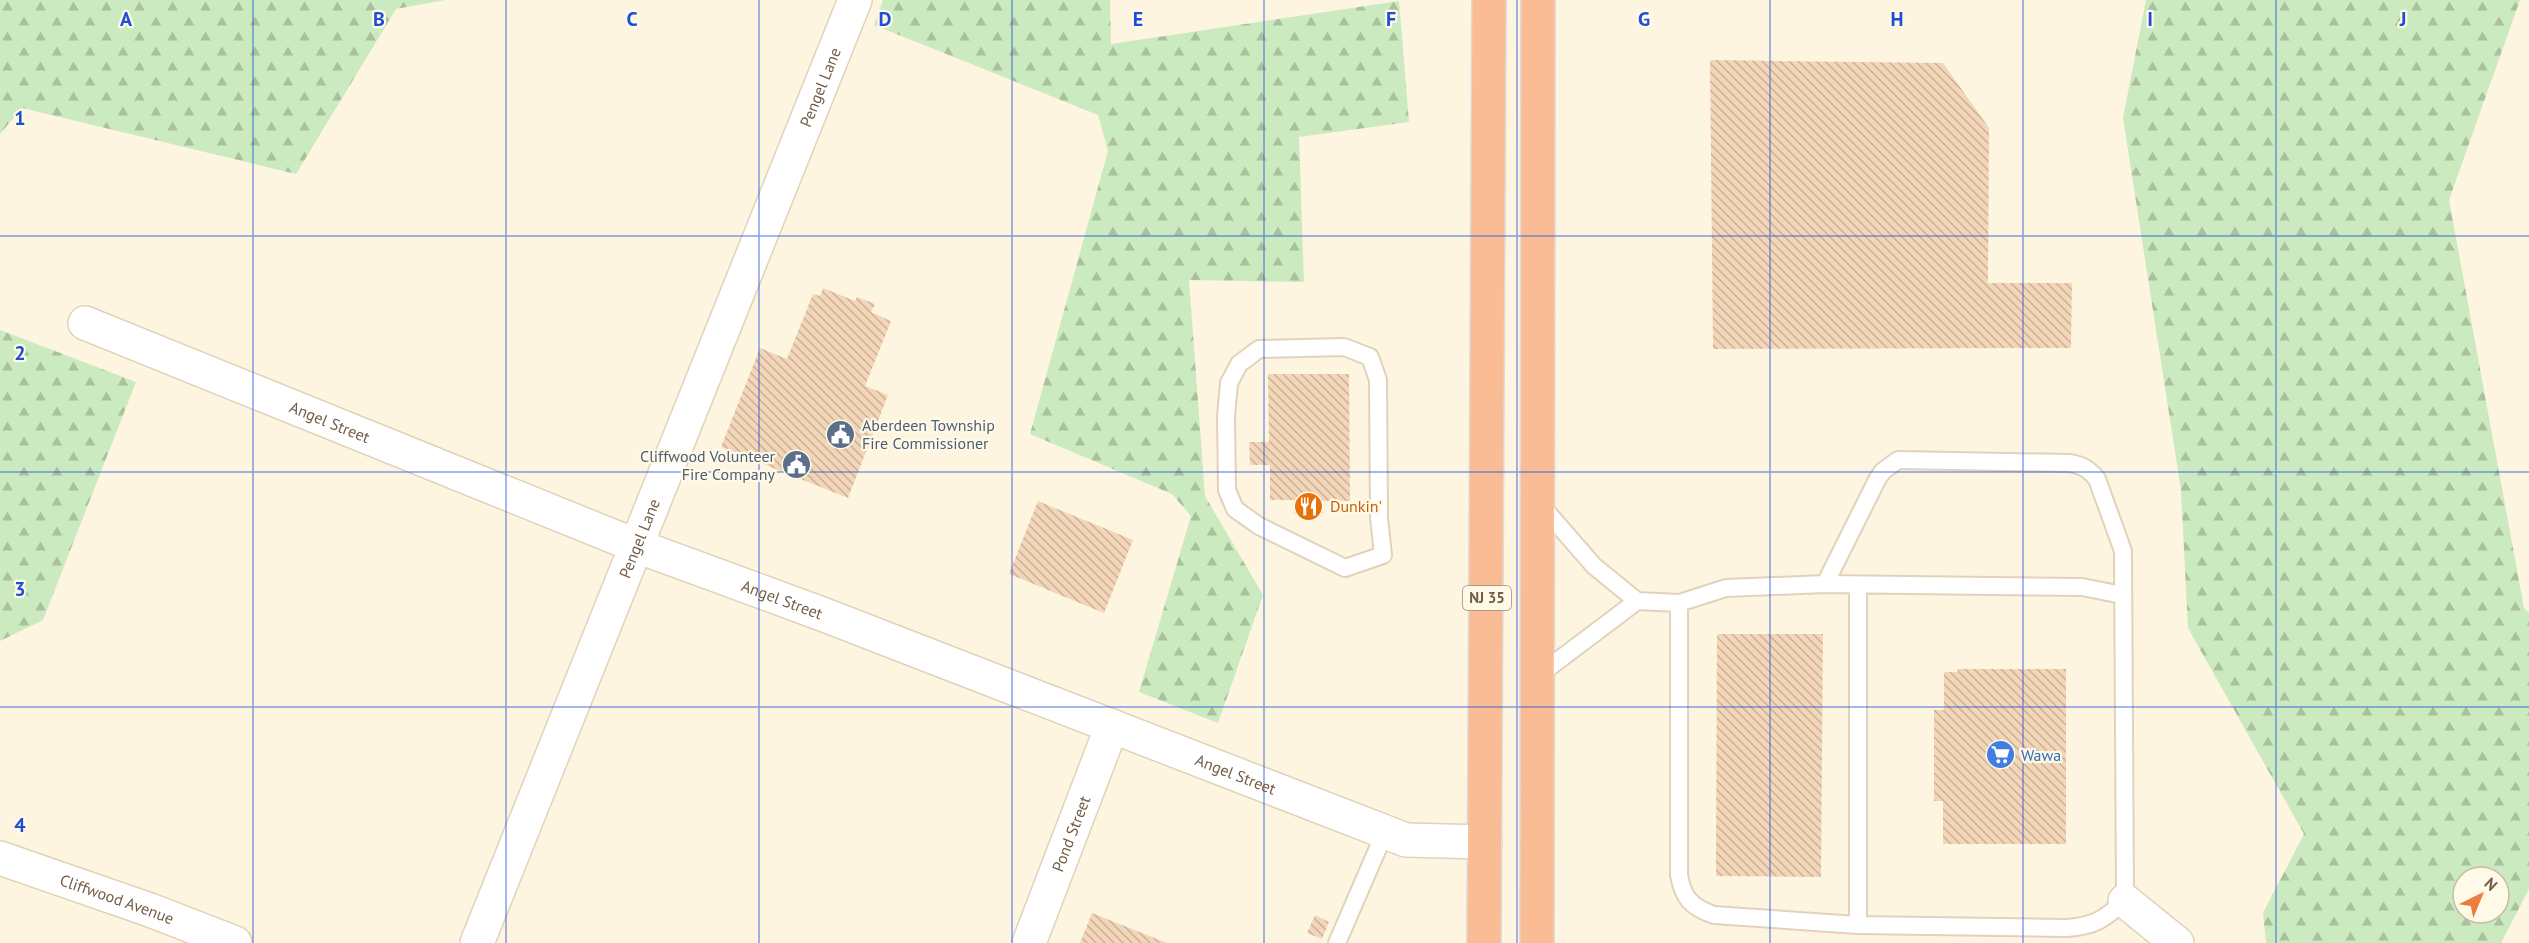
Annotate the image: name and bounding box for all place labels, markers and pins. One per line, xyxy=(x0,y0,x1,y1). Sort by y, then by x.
place label: Aberdeen Township Fire Commissioner xyxy=(862,415,995,453)
public building icon: Aberdeen Township Fire Commissioner xyxy=(825,418,857,450)
place label: Cliffwood Volunteer Fire Company xyxy=(640,446,776,484)
public building icon: Cliffwood Volunteer Fire Company xyxy=(780,449,812,481)
restaurant icon: Dunkin' xyxy=(1293,490,1325,522)
place label: Dunkin' xyxy=(1330,496,1382,516)
supermarket icon: Wawa xyxy=(1984,739,2016,771)
place label: Wawa xyxy=(2021,745,2061,765)

